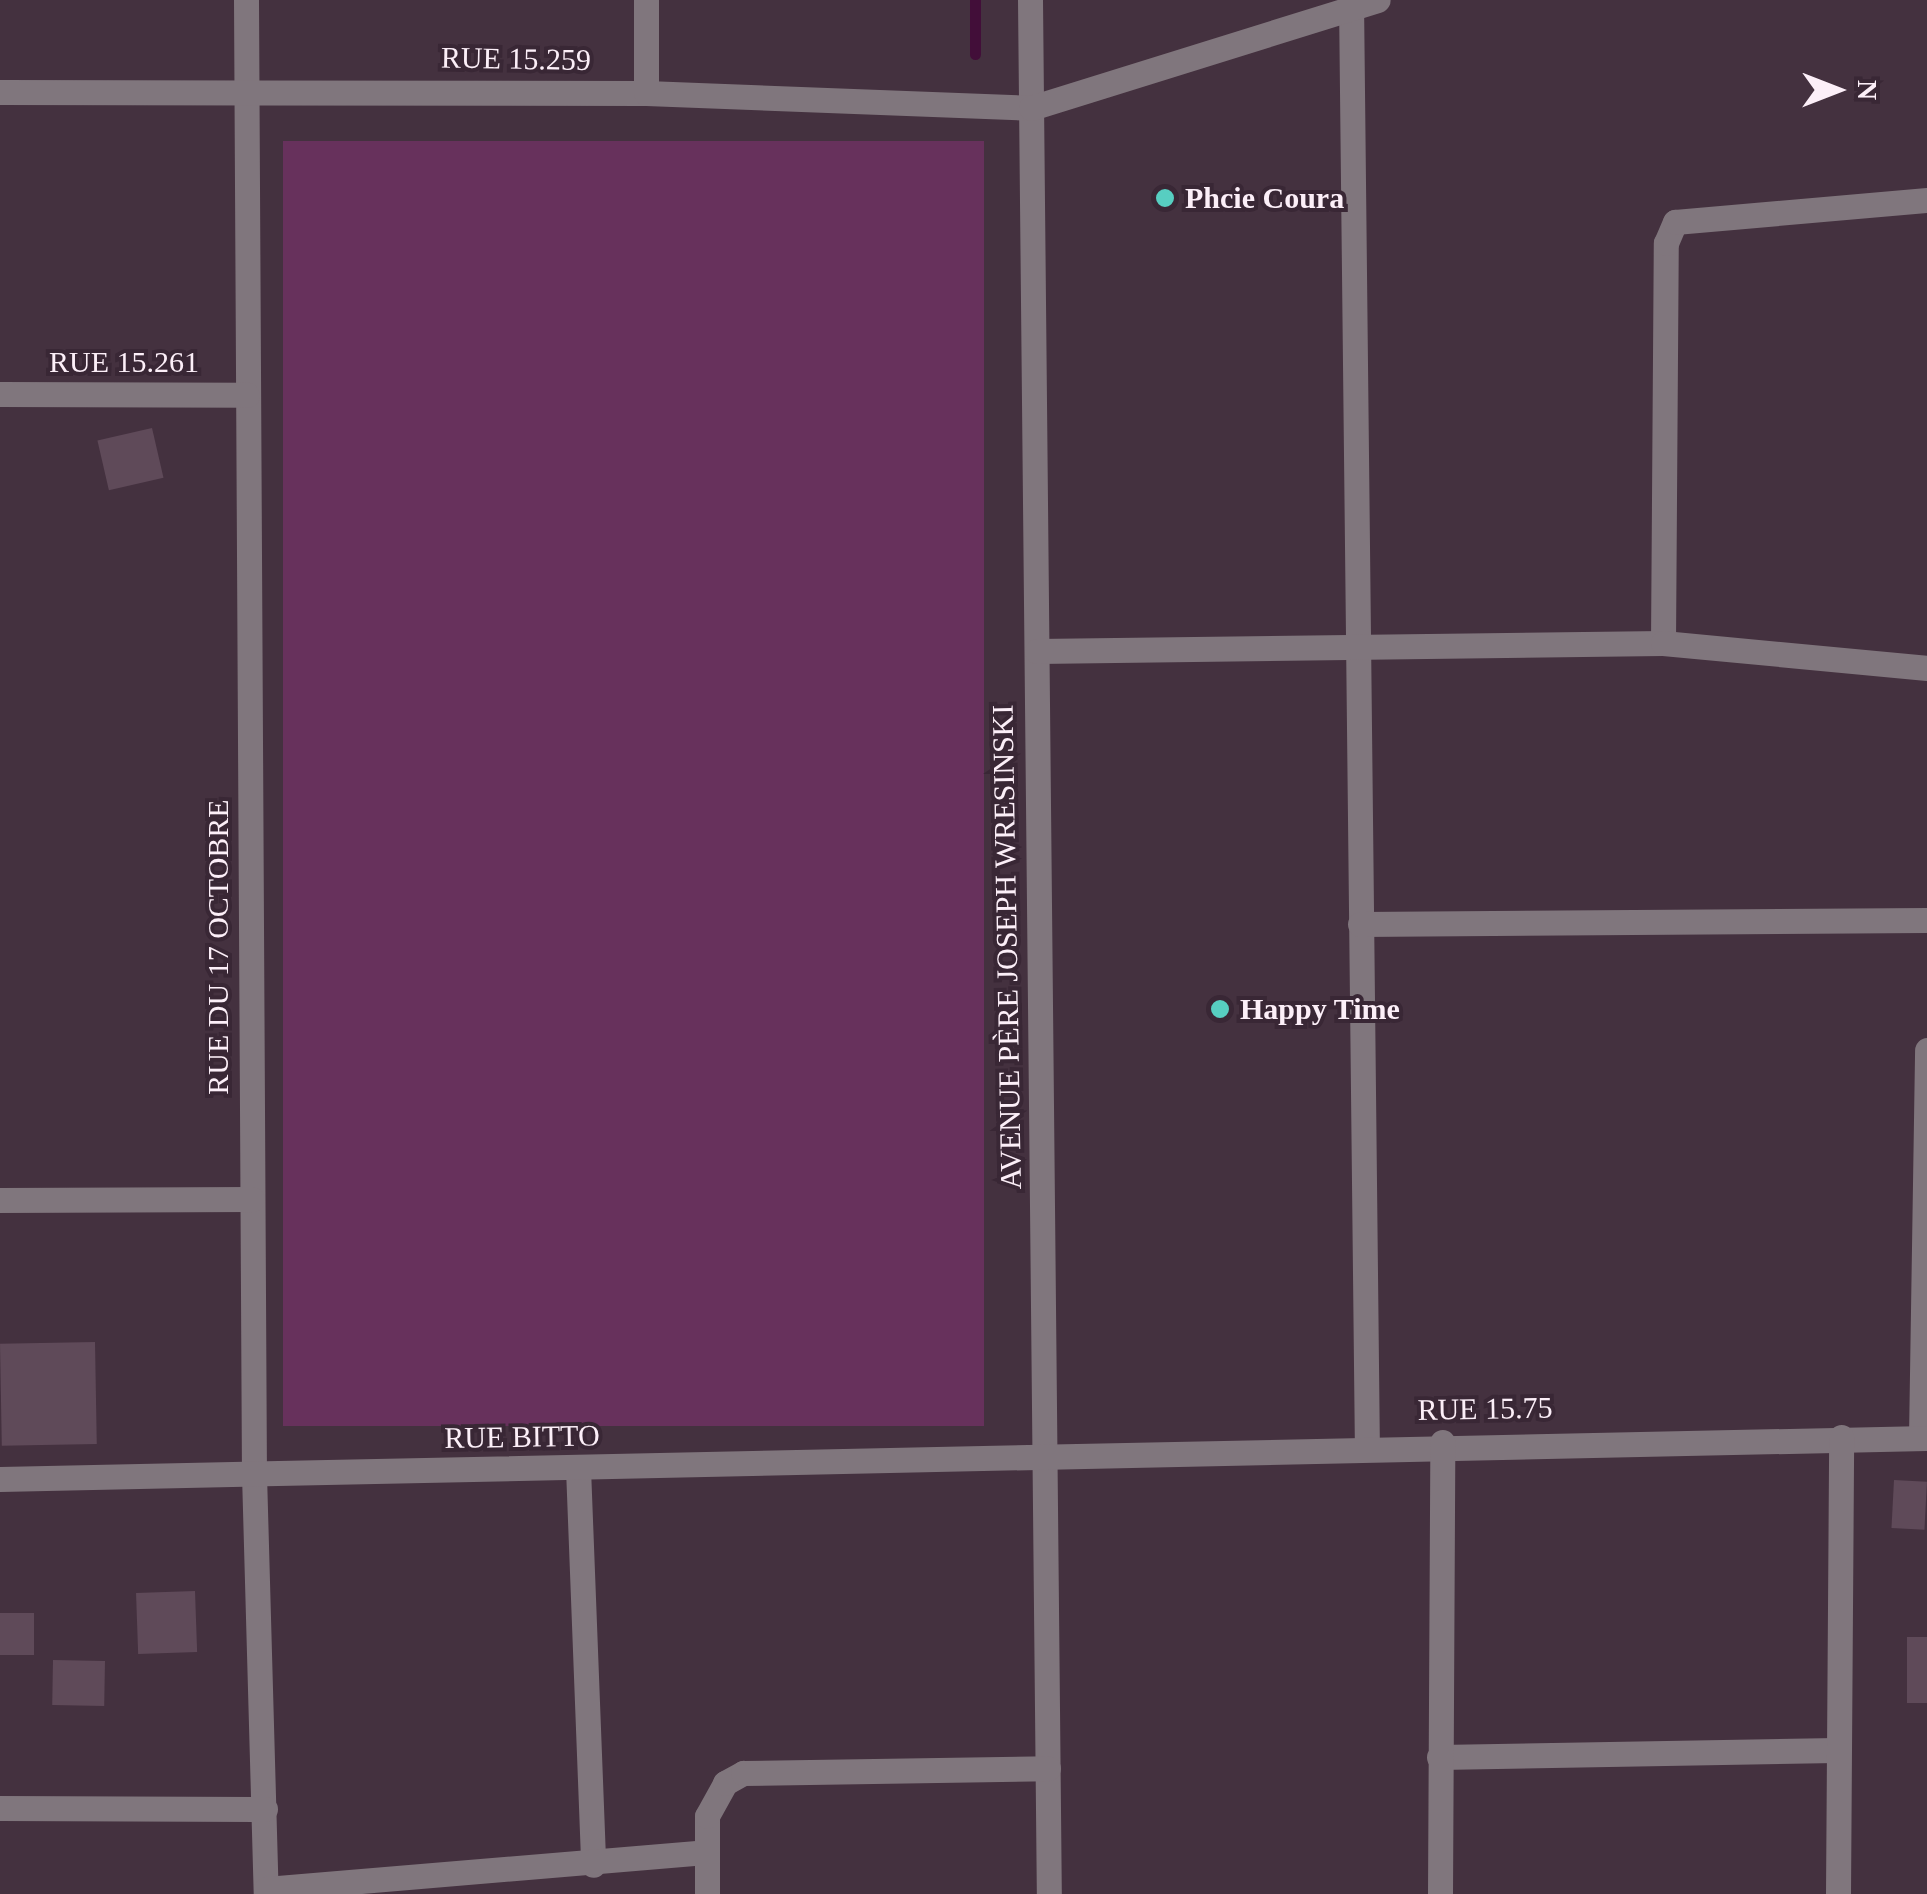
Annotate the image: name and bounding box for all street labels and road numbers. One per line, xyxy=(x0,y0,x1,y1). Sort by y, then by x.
street label: RUE 15.259 xyxy=(441,40,591,78)
street label: RUE 15.261 xyxy=(49,344,199,380)
street label: AVENUE PÈRE JOSEPH WRESINSKI xyxy=(985,704,1029,1190)
street label: RUE DU 17 OCTOBRE xyxy=(200,799,236,1095)
street label: RUE 15.75 xyxy=(1417,1390,1553,1428)
street label: RUE BITTO xyxy=(444,1418,600,1456)

